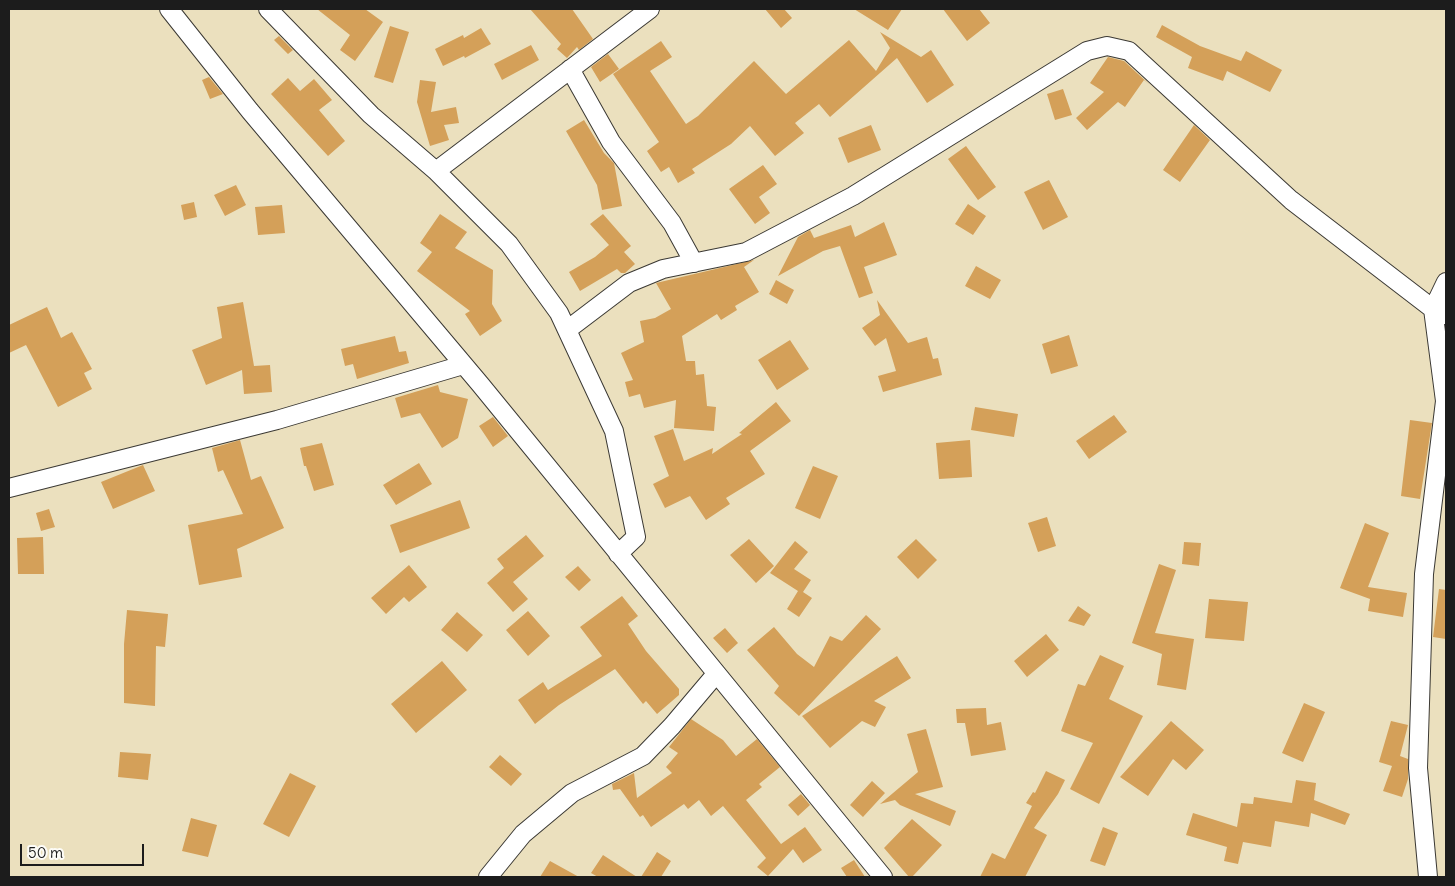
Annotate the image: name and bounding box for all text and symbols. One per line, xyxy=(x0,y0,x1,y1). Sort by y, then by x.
scale bar xyxy=(22,834,146,866)
text: 50 m xyxy=(28,843,63,862)

